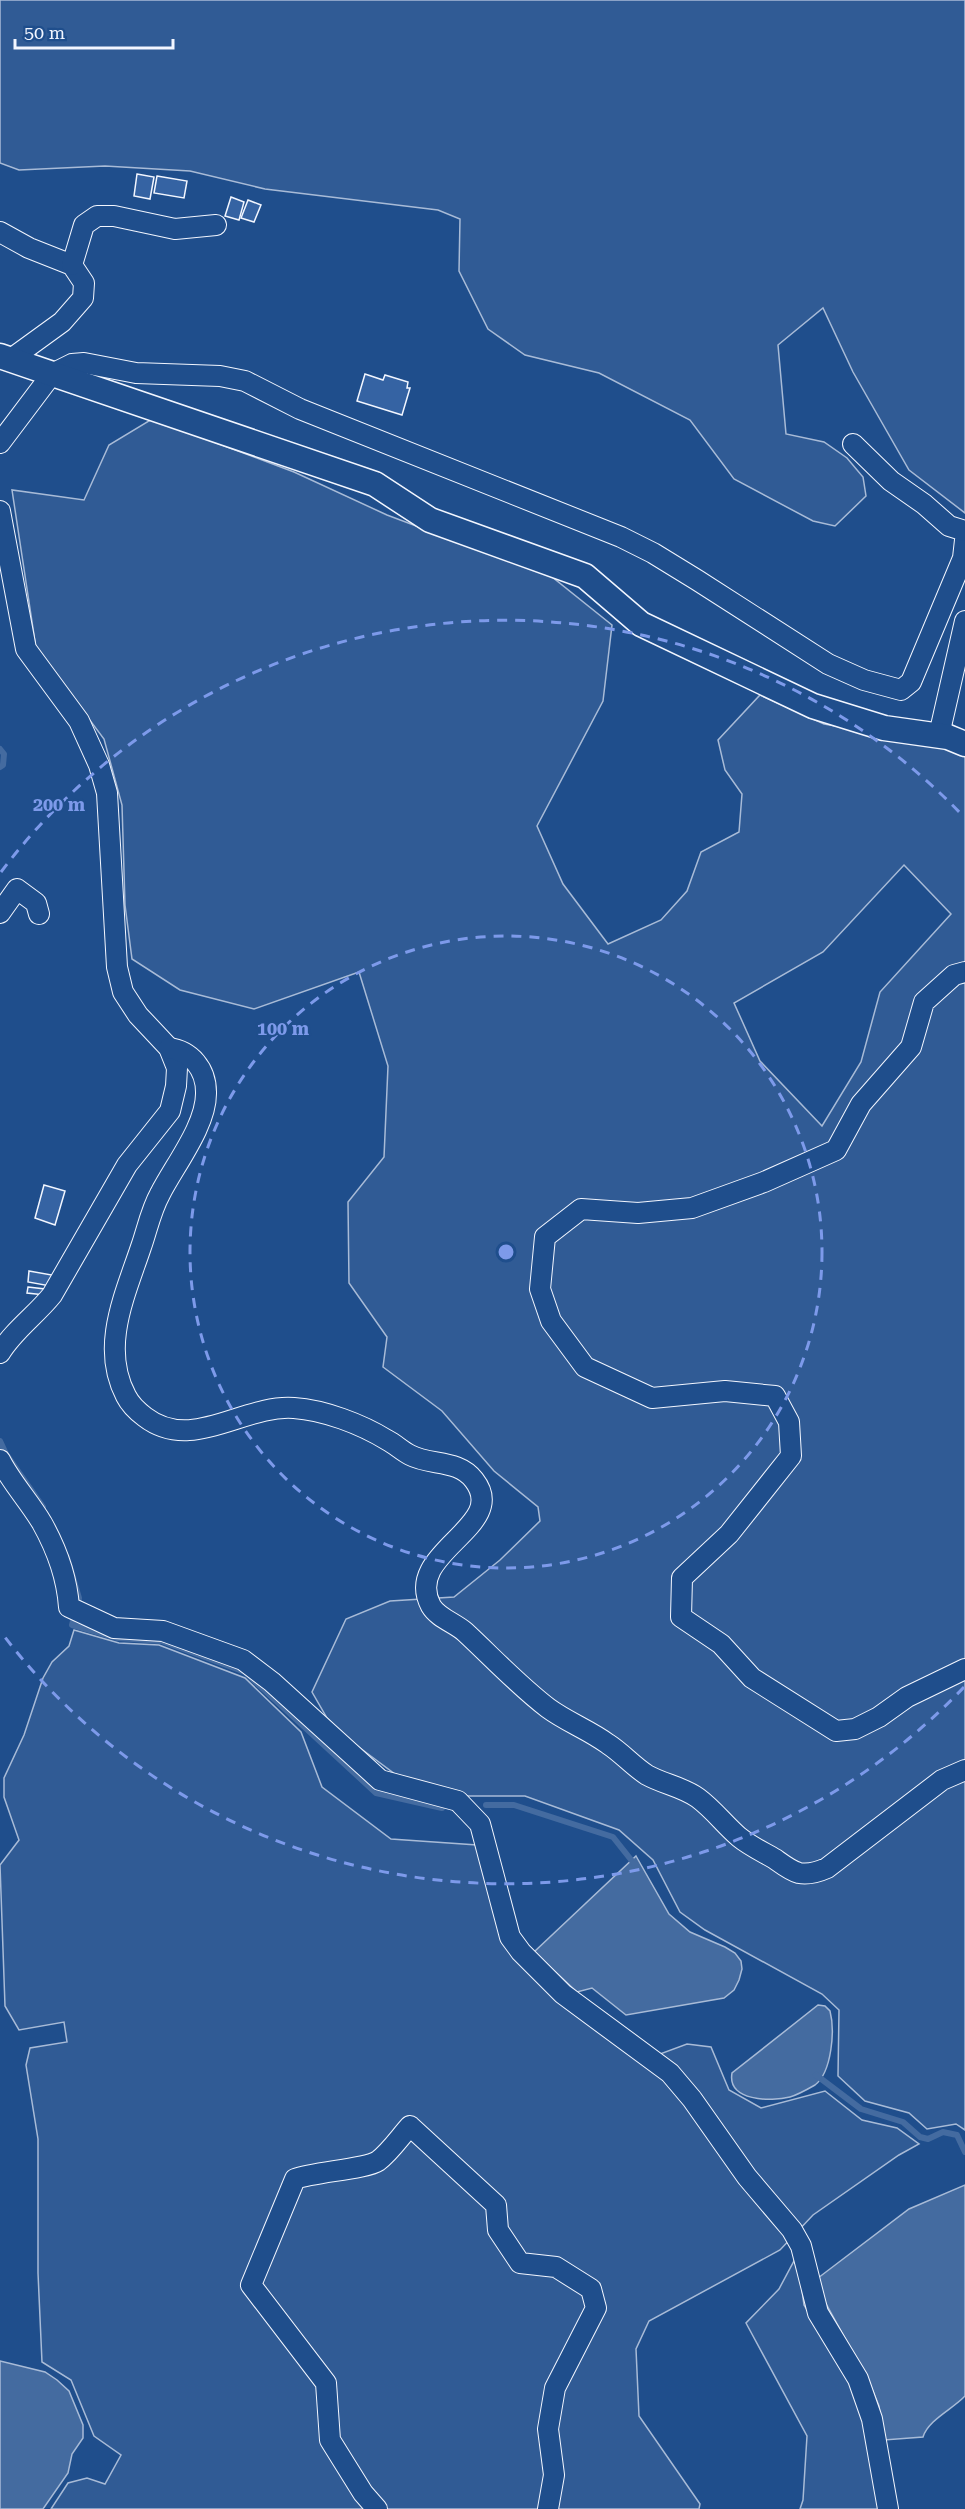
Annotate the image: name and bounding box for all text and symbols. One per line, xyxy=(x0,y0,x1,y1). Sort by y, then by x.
scale bar xyxy=(15,12,172,50)
text: 50 m xyxy=(24,22,65,43)
text: 200 m xyxy=(33,794,86,815)
text: 100 m xyxy=(257,1018,310,1039)
centre of rings xyxy=(496,1242,516,1262)

